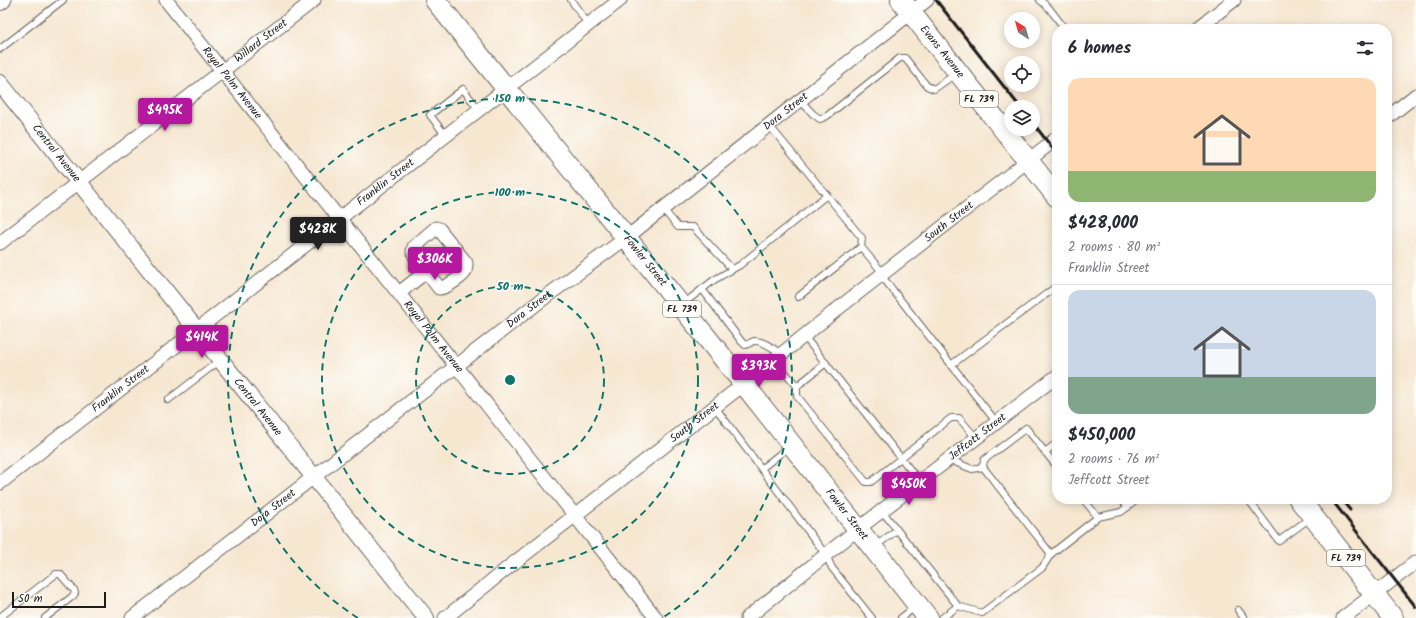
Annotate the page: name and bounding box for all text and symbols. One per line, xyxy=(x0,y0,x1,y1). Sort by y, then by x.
north arrow xyxy=(1004,12,1040,48)
map controls xyxy=(1004,12,1040,136)
street label: Willard Street xyxy=(230,14,292,68)
street label: Evans Avenue xyxy=(915,21,969,82)
text: 6 homes xyxy=(1068,35,1131,62)
icon: filters xyxy=(1354,37,1376,59)
street label: Royal Palm Avenue xyxy=(197,43,266,123)
button: locate xyxy=(1004,56,1040,92)
street label: Dora Street xyxy=(759,88,813,135)
text: 150 m xyxy=(495,89,525,108)
road number: FL 739 xyxy=(960,91,998,107)
pin: $495K xyxy=(137,98,193,132)
text: $495K xyxy=(147,100,183,121)
button: layers xyxy=(1004,100,1040,136)
icon: home xyxy=(1186,104,1258,176)
street label: Central Avenue xyxy=(27,120,85,186)
street label: Franklin Street xyxy=(353,154,419,211)
text: 100 m xyxy=(495,183,525,202)
street label: South Street xyxy=(920,196,978,247)
text: $428,000 xyxy=(1068,210,1138,237)
pin: $428K xyxy=(290,217,346,251)
text: $428K xyxy=(299,219,337,240)
street label: Fowler Street xyxy=(619,231,672,291)
text: 2 rooms · 80 m² xyxy=(1068,237,1160,258)
pin: $306K xyxy=(407,247,463,281)
text: $306K xyxy=(417,249,453,270)
text: Franklin Street xyxy=(1068,258,1150,279)
text: 50 m xyxy=(496,277,524,296)
street label: Dora Street xyxy=(503,286,556,333)
street label: Royal Palm Avenue xyxy=(399,297,468,377)
road number: FL 739 xyxy=(663,301,701,317)
icon: home xyxy=(1186,316,1258,388)
pin: $414K xyxy=(174,325,230,359)
text: $414K xyxy=(185,327,219,348)
pin: $393K xyxy=(731,354,787,388)
text: $393K xyxy=(741,356,777,377)
street label: Franklin Street xyxy=(88,360,154,417)
centre of rings xyxy=(503,373,517,387)
street label: Central Avenue xyxy=(229,374,286,440)
street label: South Street xyxy=(666,397,724,448)
street label: Jeffcott Street xyxy=(945,408,1011,465)
text: $450,000 xyxy=(1068,422,1135,449)
text: 2 rooms · 76 m² xyxy=(1068,449,1159,470)
text: Jeffcott Street xyxy=(1068,470,1150,491)
pin: $450K xyxy=(881,472,937,506)
text: $450K xyxy=(891,474,927,495)
street label: Dora Street xyxy=(247,484,301,532)
street label: Fowler Street xyxy=(820,485,873,545)
road number: FL 739 xyxy=(1327,550,1365,566)
scale bar xyxy=(12,590,106,609)
text: 50 m xyxy=(18,590,43,608)

